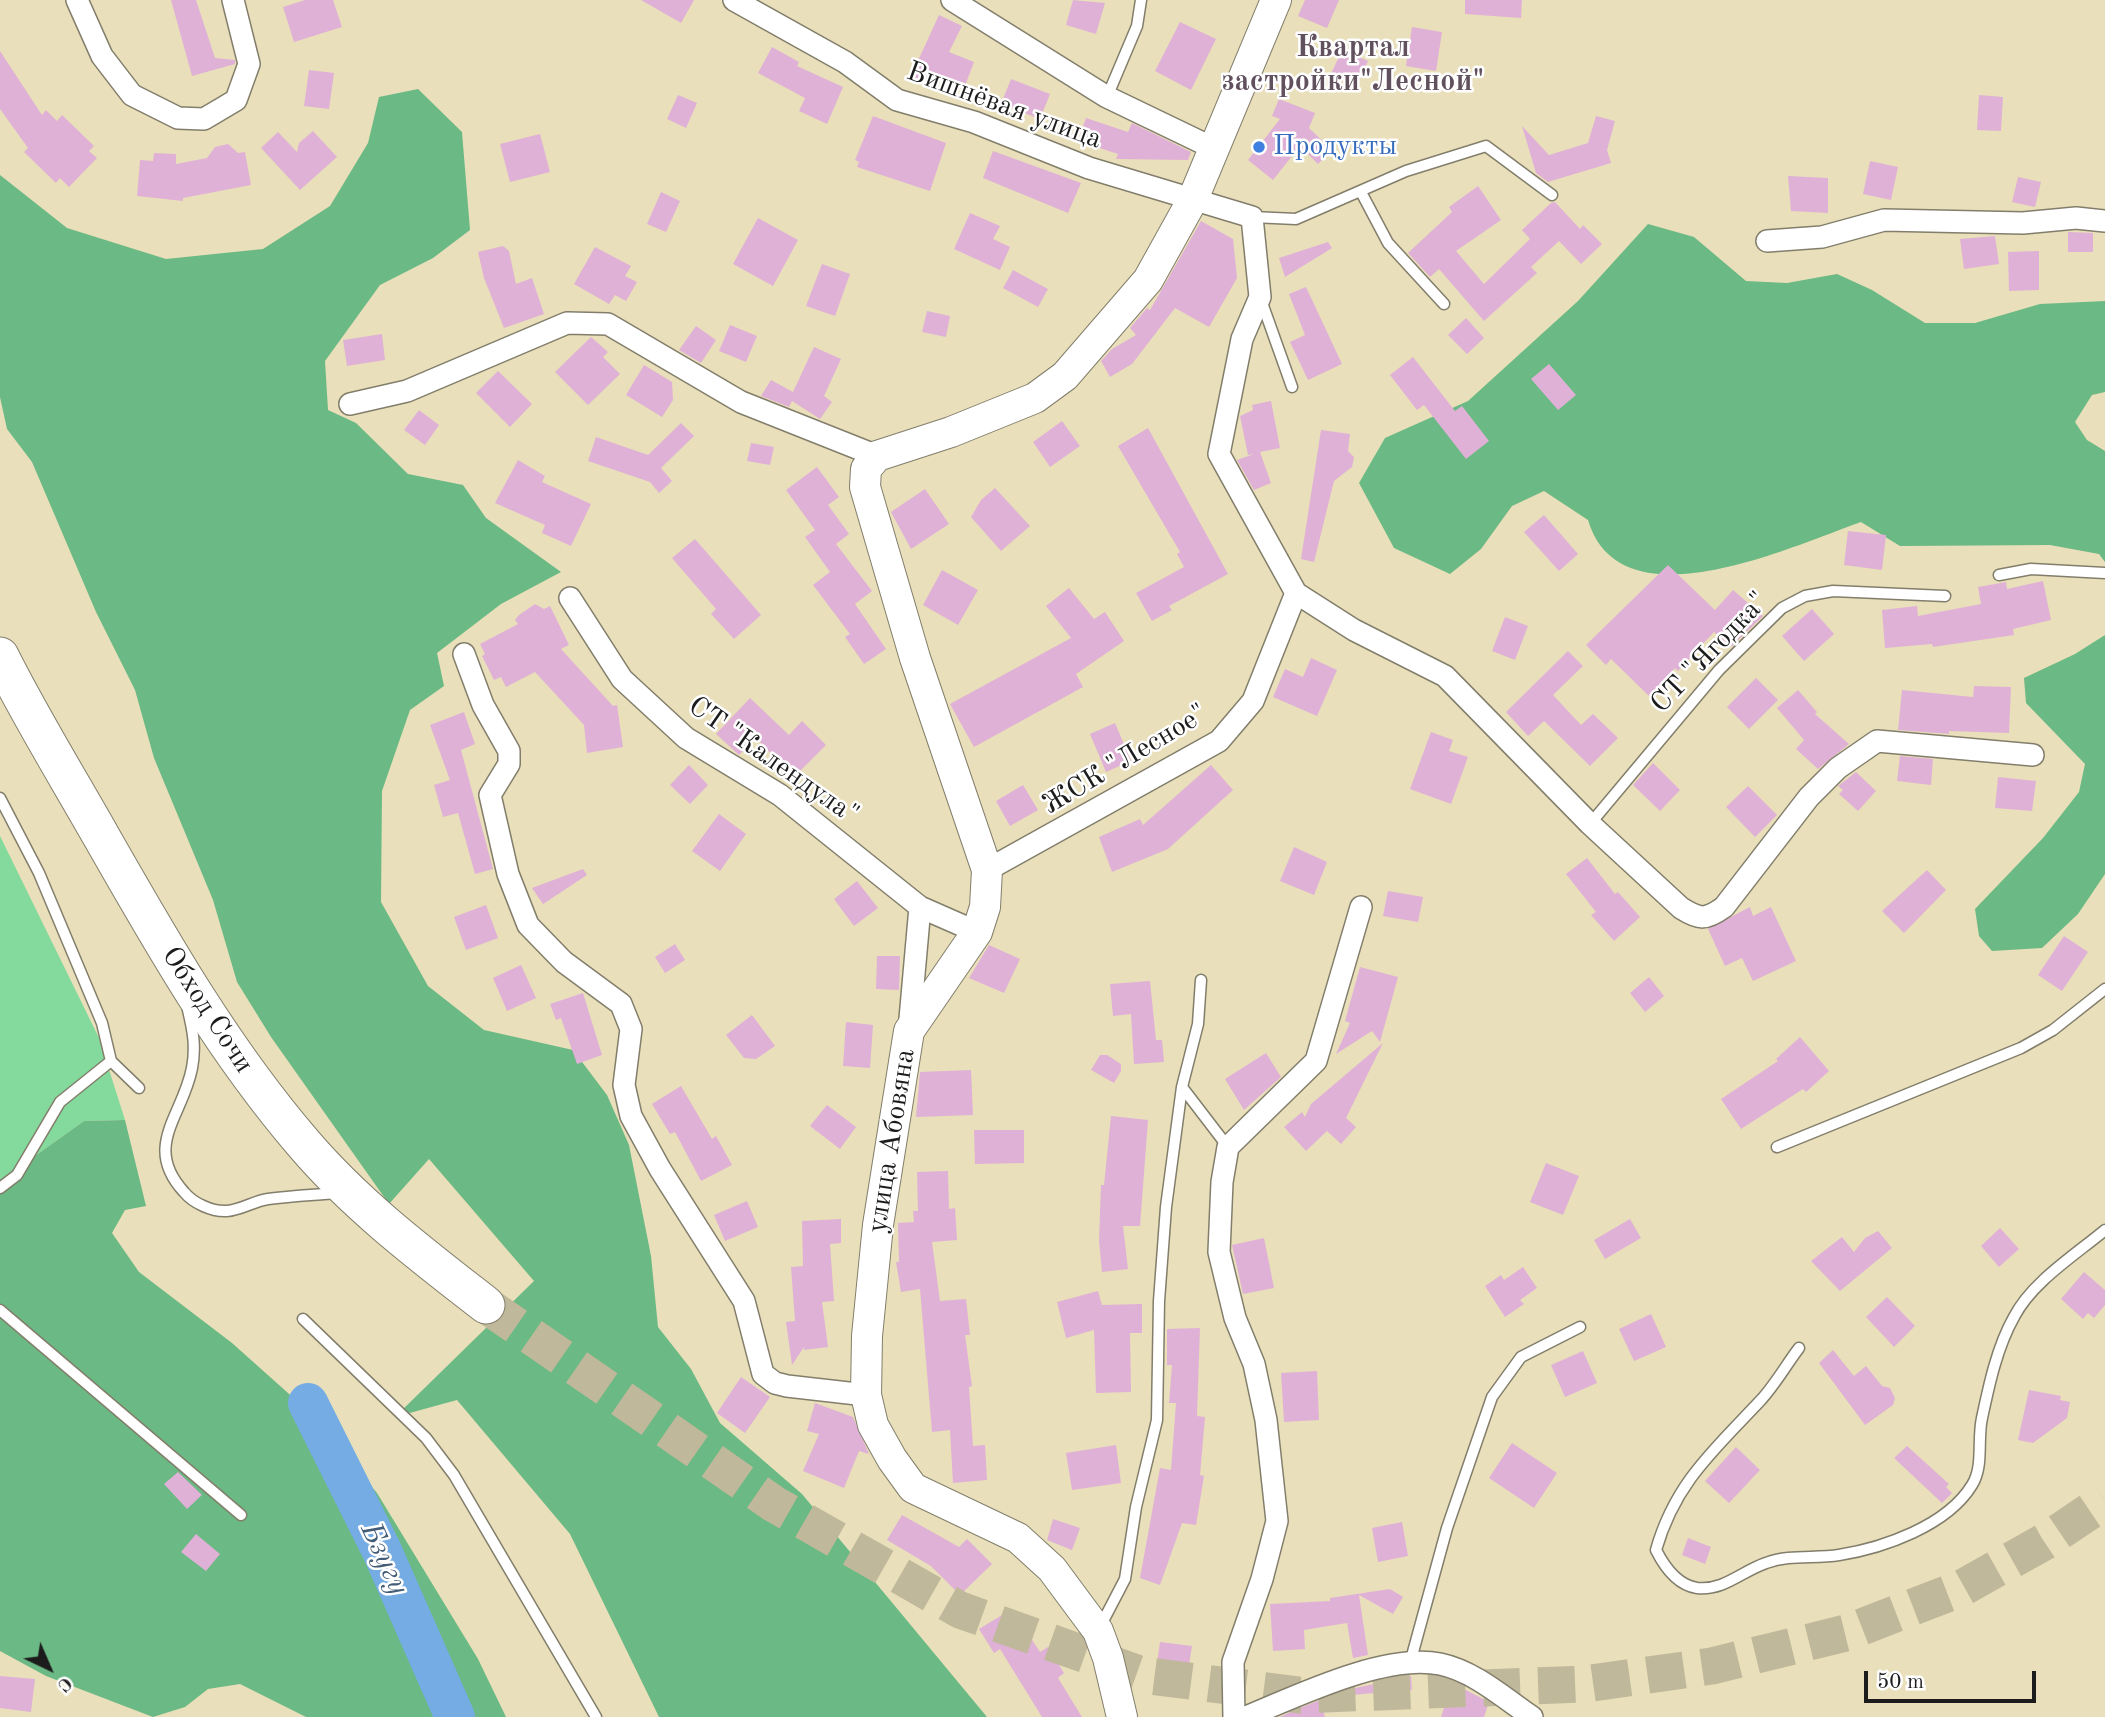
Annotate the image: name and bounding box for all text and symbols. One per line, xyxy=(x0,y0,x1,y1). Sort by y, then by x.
district label: Квартал застройки"Лесной" xyxy=(1222,30,1484,100)
street label: Вишнёвая улица xyxy=(902,55,1106,157)
place label: Продукты xyxy=(1273,130,1397,164)
marker: Продукты xyxy=(1251,139,1267,155)
street label: СТ "Ягодка" xyxy=(1644,586,1776,720)
street label: СТ "Календула" xyxy=(681,690,865,832)
street label: ЖСК "Лесное" xyxy=(1037,698,1213,822)
street label: Обход Сочи xyxy=(154,941,260,1079)
street label: улица Абовяна xyxy=(861,1047,923,1235)
water label: Бзугу xyxy=(352,1517,416,1601)
north arrow xyxy=(14,1633,84,1703)
scale bar xyxy=(1867,1658,2038,1702)
text: С xyxy=(53,1672,75,1695)
text: 50 m xyxy=(1877,1672,1924,1693)

